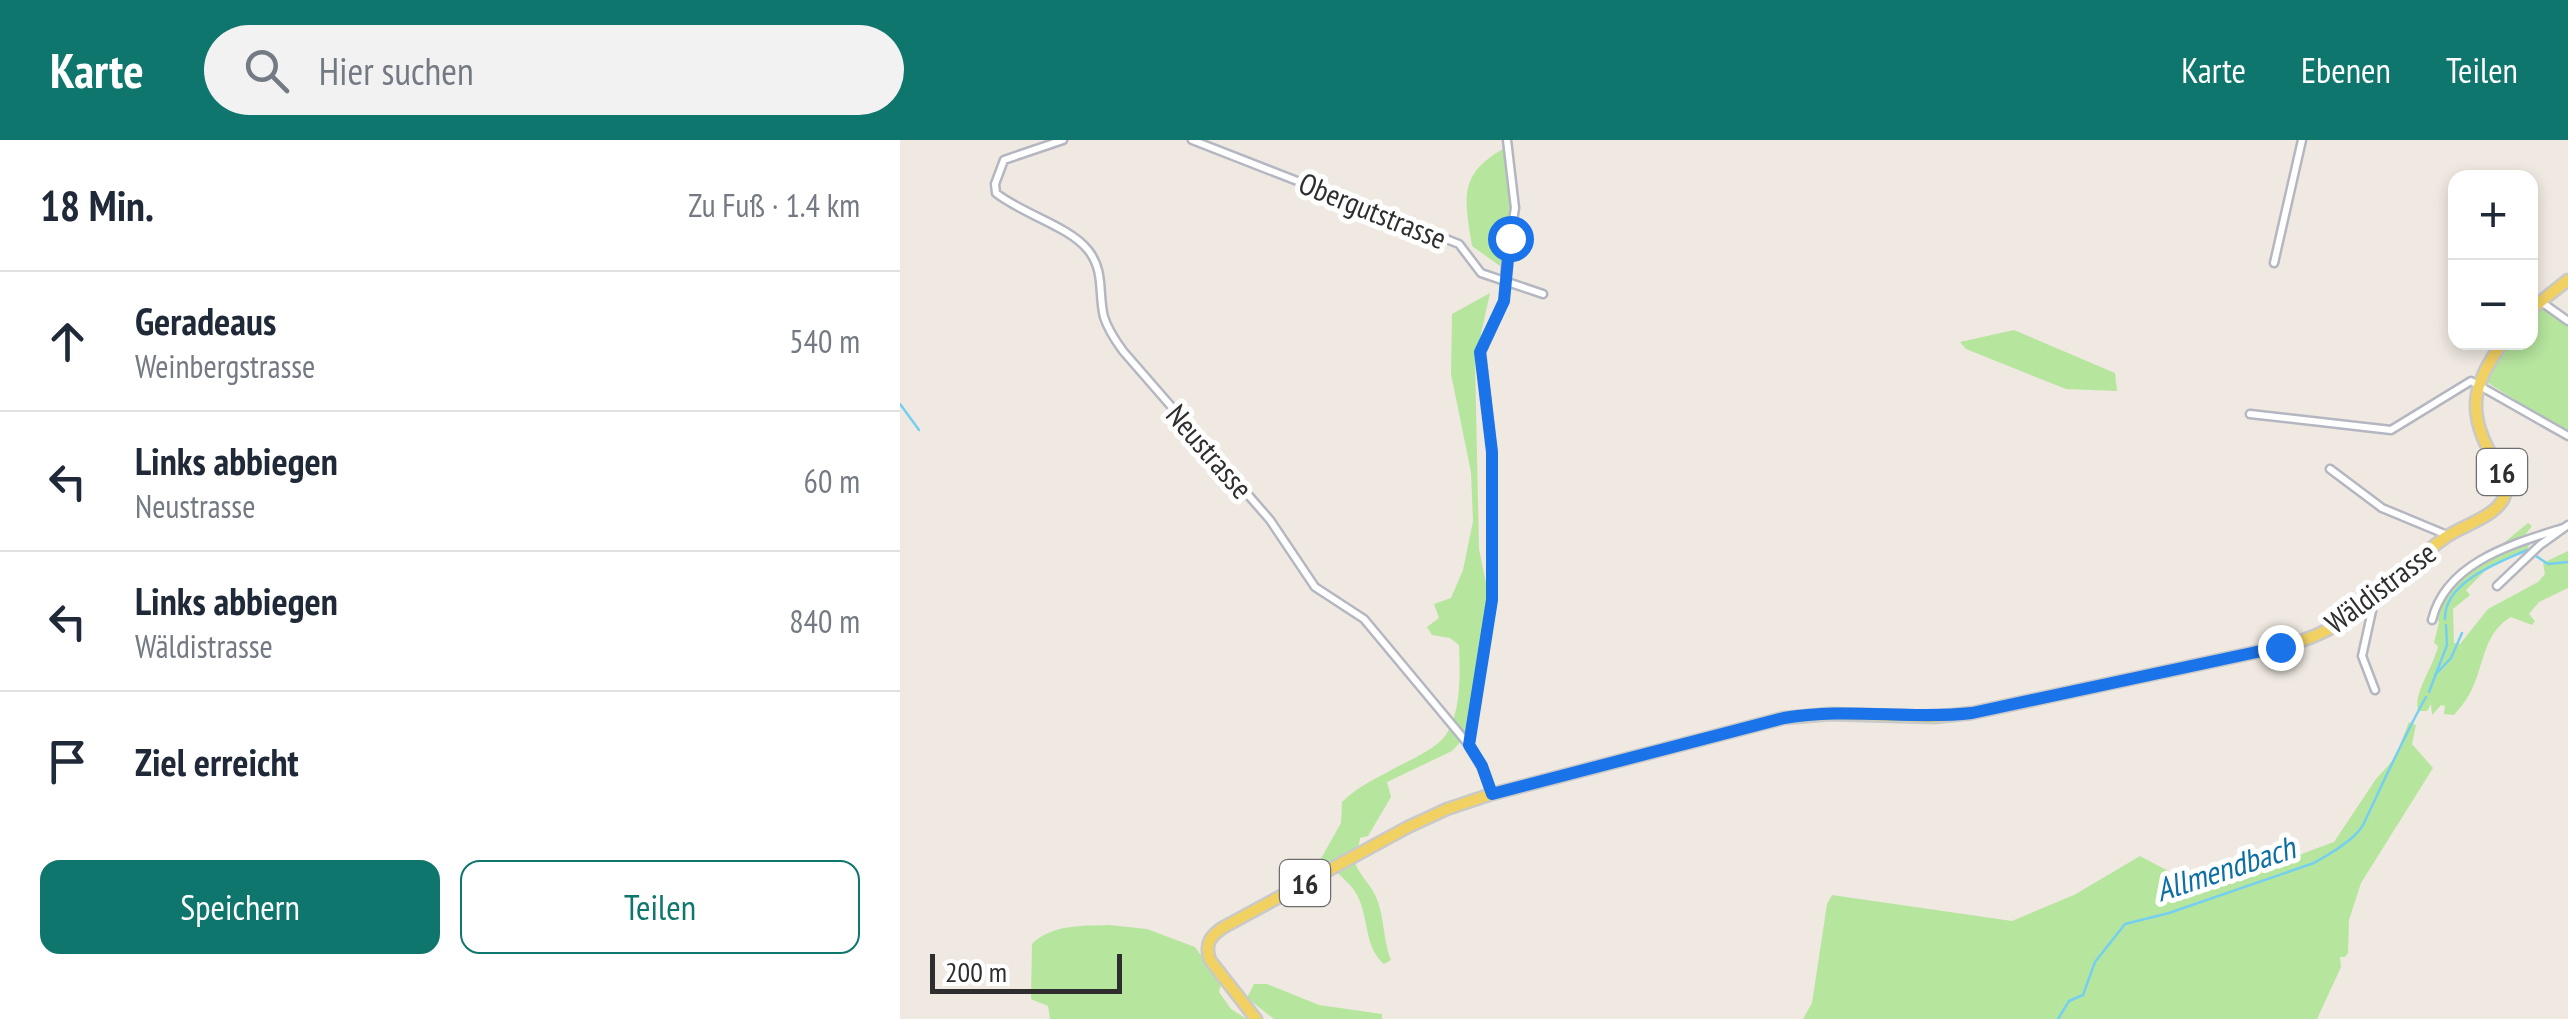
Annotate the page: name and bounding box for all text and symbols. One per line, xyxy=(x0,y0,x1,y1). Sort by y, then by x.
search box xyxy=(204,25,904,115)
text: Karte xyxy=(50,39,144,101)
icon: search xyxy=(239,43,294,98)
text: Hier suchen xyxy=(319,46,474,95)
text: Karte xyxy=(2181,47,2246,93)
text: Ebenen xyxy=(2301,47,2391,93)
text: Teilen xyxy=(2446,47,2518,93)
street label: Obergutstrasse xyxy=(1294,163,1452,257)
map controls xyxy=(2448,170,2538,350)
button: + xyxy=(2448,170,2538,260)
text: 18 Min. xyxy=(40,178,154,233)
text: Zu Fuß · 1.4 km xyxy=(688,184,860,226)
route start xyxy=(1488,216,1534,262)
button: − xyxy=(2448,260,2538,350)
text: Geradeaus xyxy=(135,296,276,345)
icon: ahead xyxy=(40,314,95,369)
text: 540 m xyxy=(789,320,860,362)
text: Weinbergstrasse xyxy=(135,345,315,387)
street label: Neustrasse xyxy=(1158,396,1262,506)
text: Links abbiegen xyxy=(135,436,338,485)
road number: 16 xyxy=(2477,449,2527,495)
icon: left xyxy=(40,454,95,509)
text: 60 m xyxy=(804,460,860,502)
text: Neustrasse xyxy=(135,485,255,527)
street label: Wäldistrasse xyxy=(2317,533,2443,641)
text: Links abbiegen xyxy=(135,576,338,625)
icon: left xyxy=(40,594,95,649)
text: 840 m xyxy=(789,600,860,642)
text: Wäldistrasse xyxy=(135,625,273,667)
route end xyxy=(2258,625,2304,671)
icon: arrive xyxy=(40,734,95,789)
text: Ziel erreicht xyxy=(135,737,299,786)
water label: Allmendbach xyxy=(2150,825,2302,910)
button: Speichern xyxy=(40,860,440,954)
button: Teilen xyxy=(460,860,860,954)
road number: 16 xyxy=(1280,860,1330,906)
scale bar xyxy=(930,949,1122,994)
text: 200 m xyxy=(945,953,1007,990)

